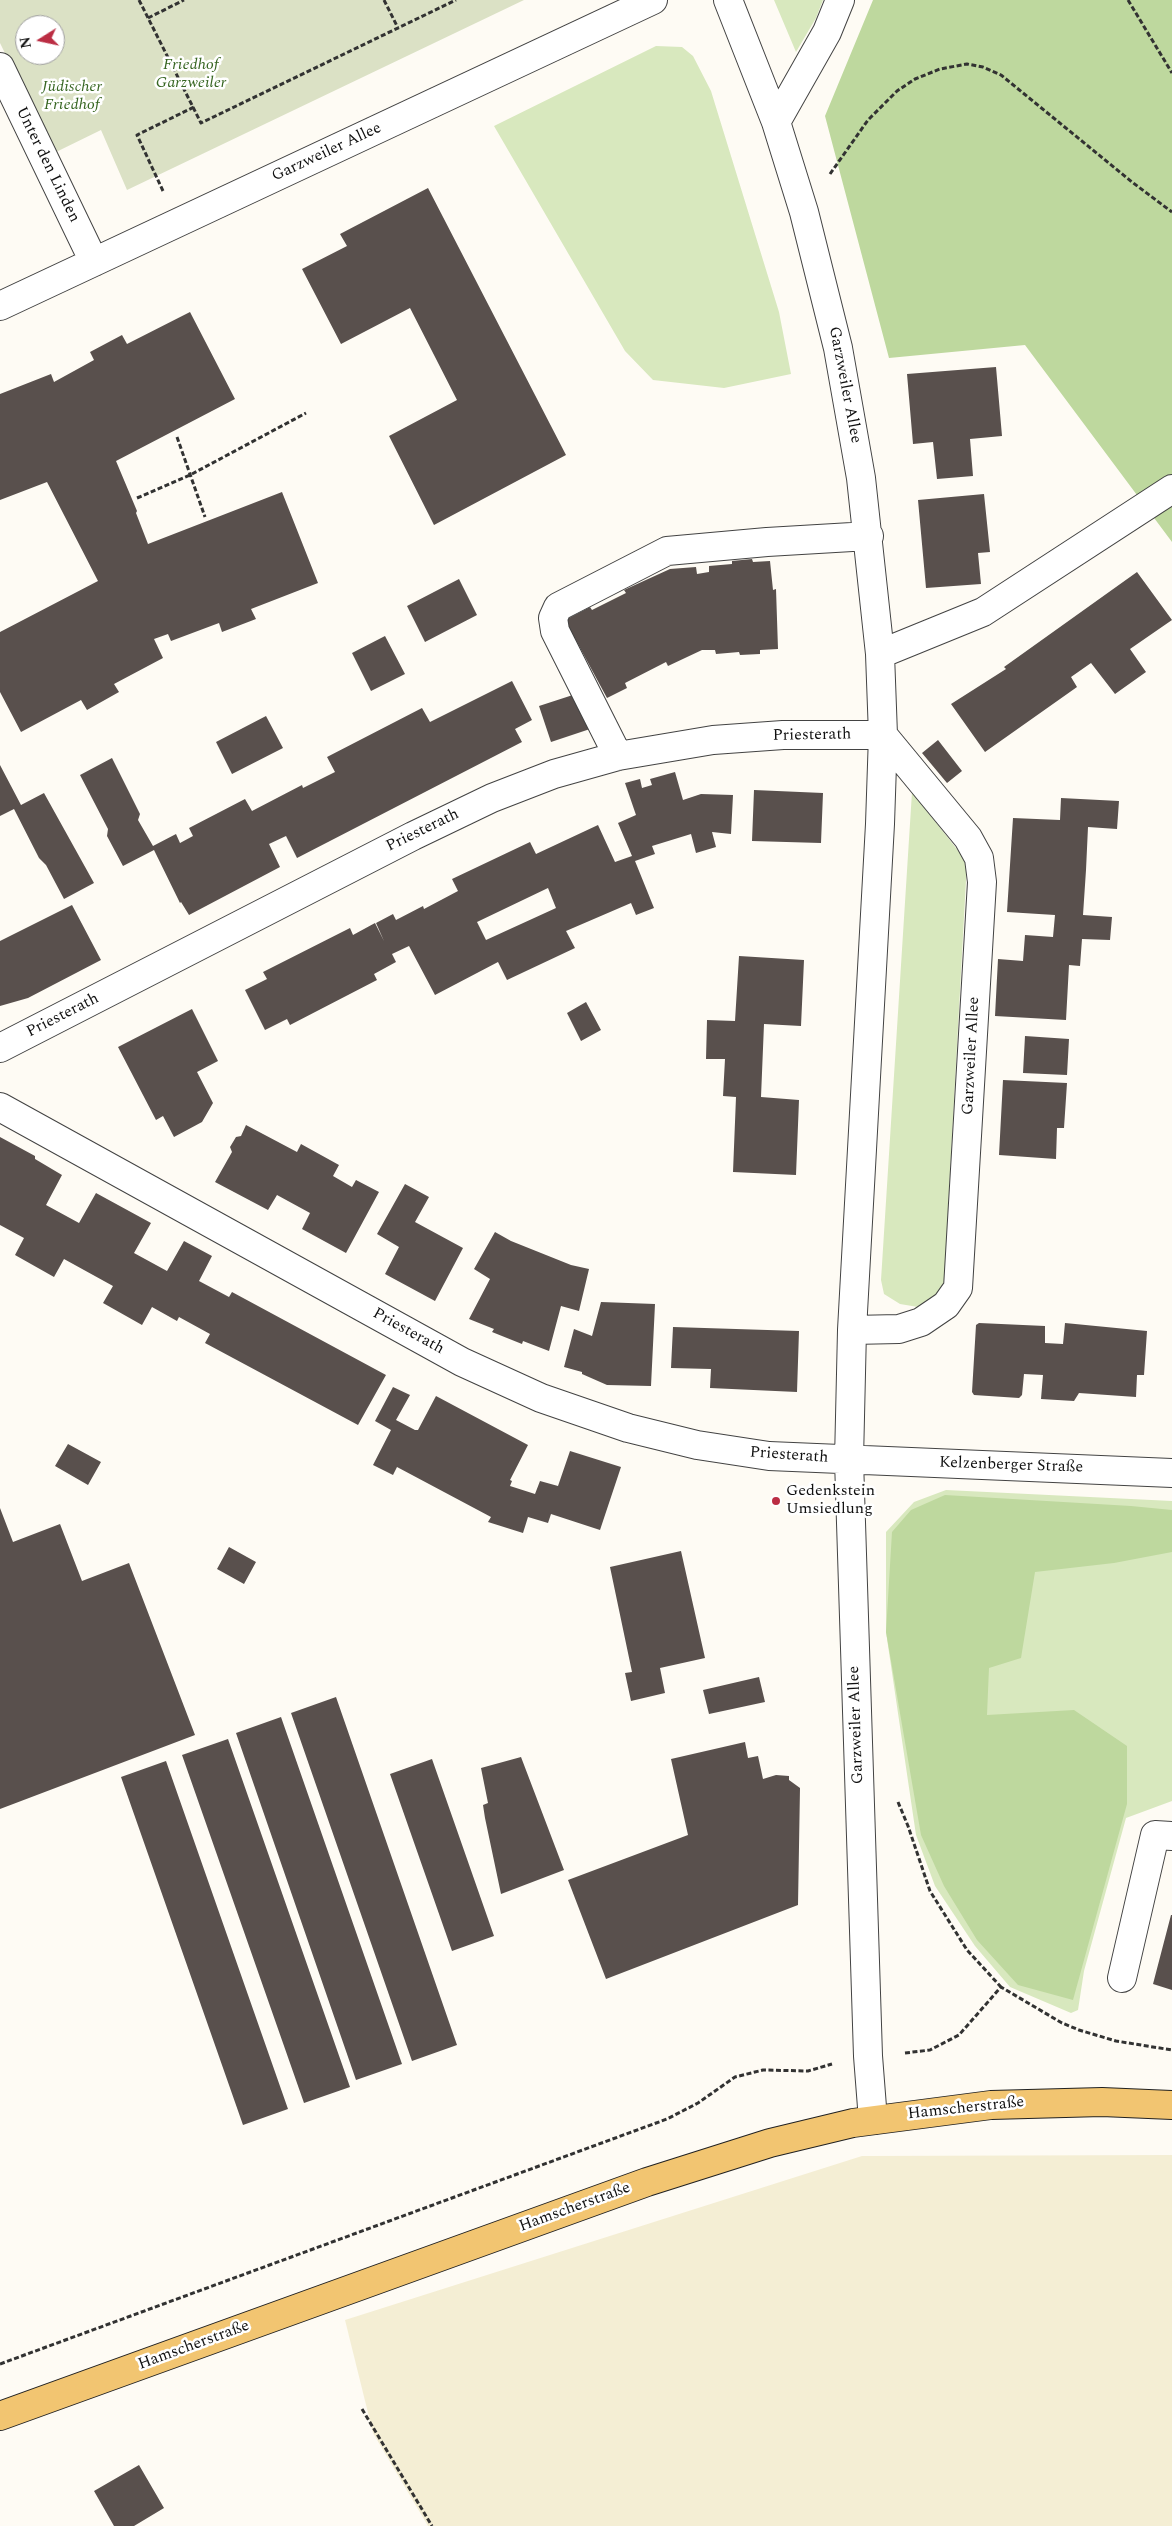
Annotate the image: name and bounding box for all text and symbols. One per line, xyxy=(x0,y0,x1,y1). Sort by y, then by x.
north arrow xyxy=(15,15,65,65)
text: N xyxy=(14,35,37,50)
park label: Friedhof Garzweiler xyxy=(156,56,226,94)
park label: Jüdischer Friedhof xyxy=(42,78,102,116)
street label: Unter den Linden xyxy=(11,104,83,226)
street label: Garzweiler Allee xyxy=(269,119,385,187)
street label: Garzweiler Allee xyxy=(823,325,865,445)
street label: Priesterath xyxy=(773,726,851,746)
street label: Priesterath xyxy=(383,805,463,857)
street label: Priesterath xyxy=(24,990,102,1042)
street label: Garzweiler Allee xyxy=(959,996,985,1116)
street label: Priesterath xyxy=(369,1305,447,1359)
street label: Priesterath xyxy=(749,1444,829,1468)
street label: Kelzenberger Straße xyxy=(939,1454,1083,1478)
place label: Gedenkstein Umsiedlung xyxy=(786,1482,875,1520)
marker: Gedenkstein Umsiedlung xyxy=(770,1495,782,1507)
street label: Garzweiler Allee xyxy=(845,1665,869,1785)
street label: Hamscherstraße xyxy=(907,2093,1025,2125)
street label: Hamscherstraße xyxy=(517,2179,633,2237)
street label: Hamscherstraße xyxy=(136,2317,252,2375)

